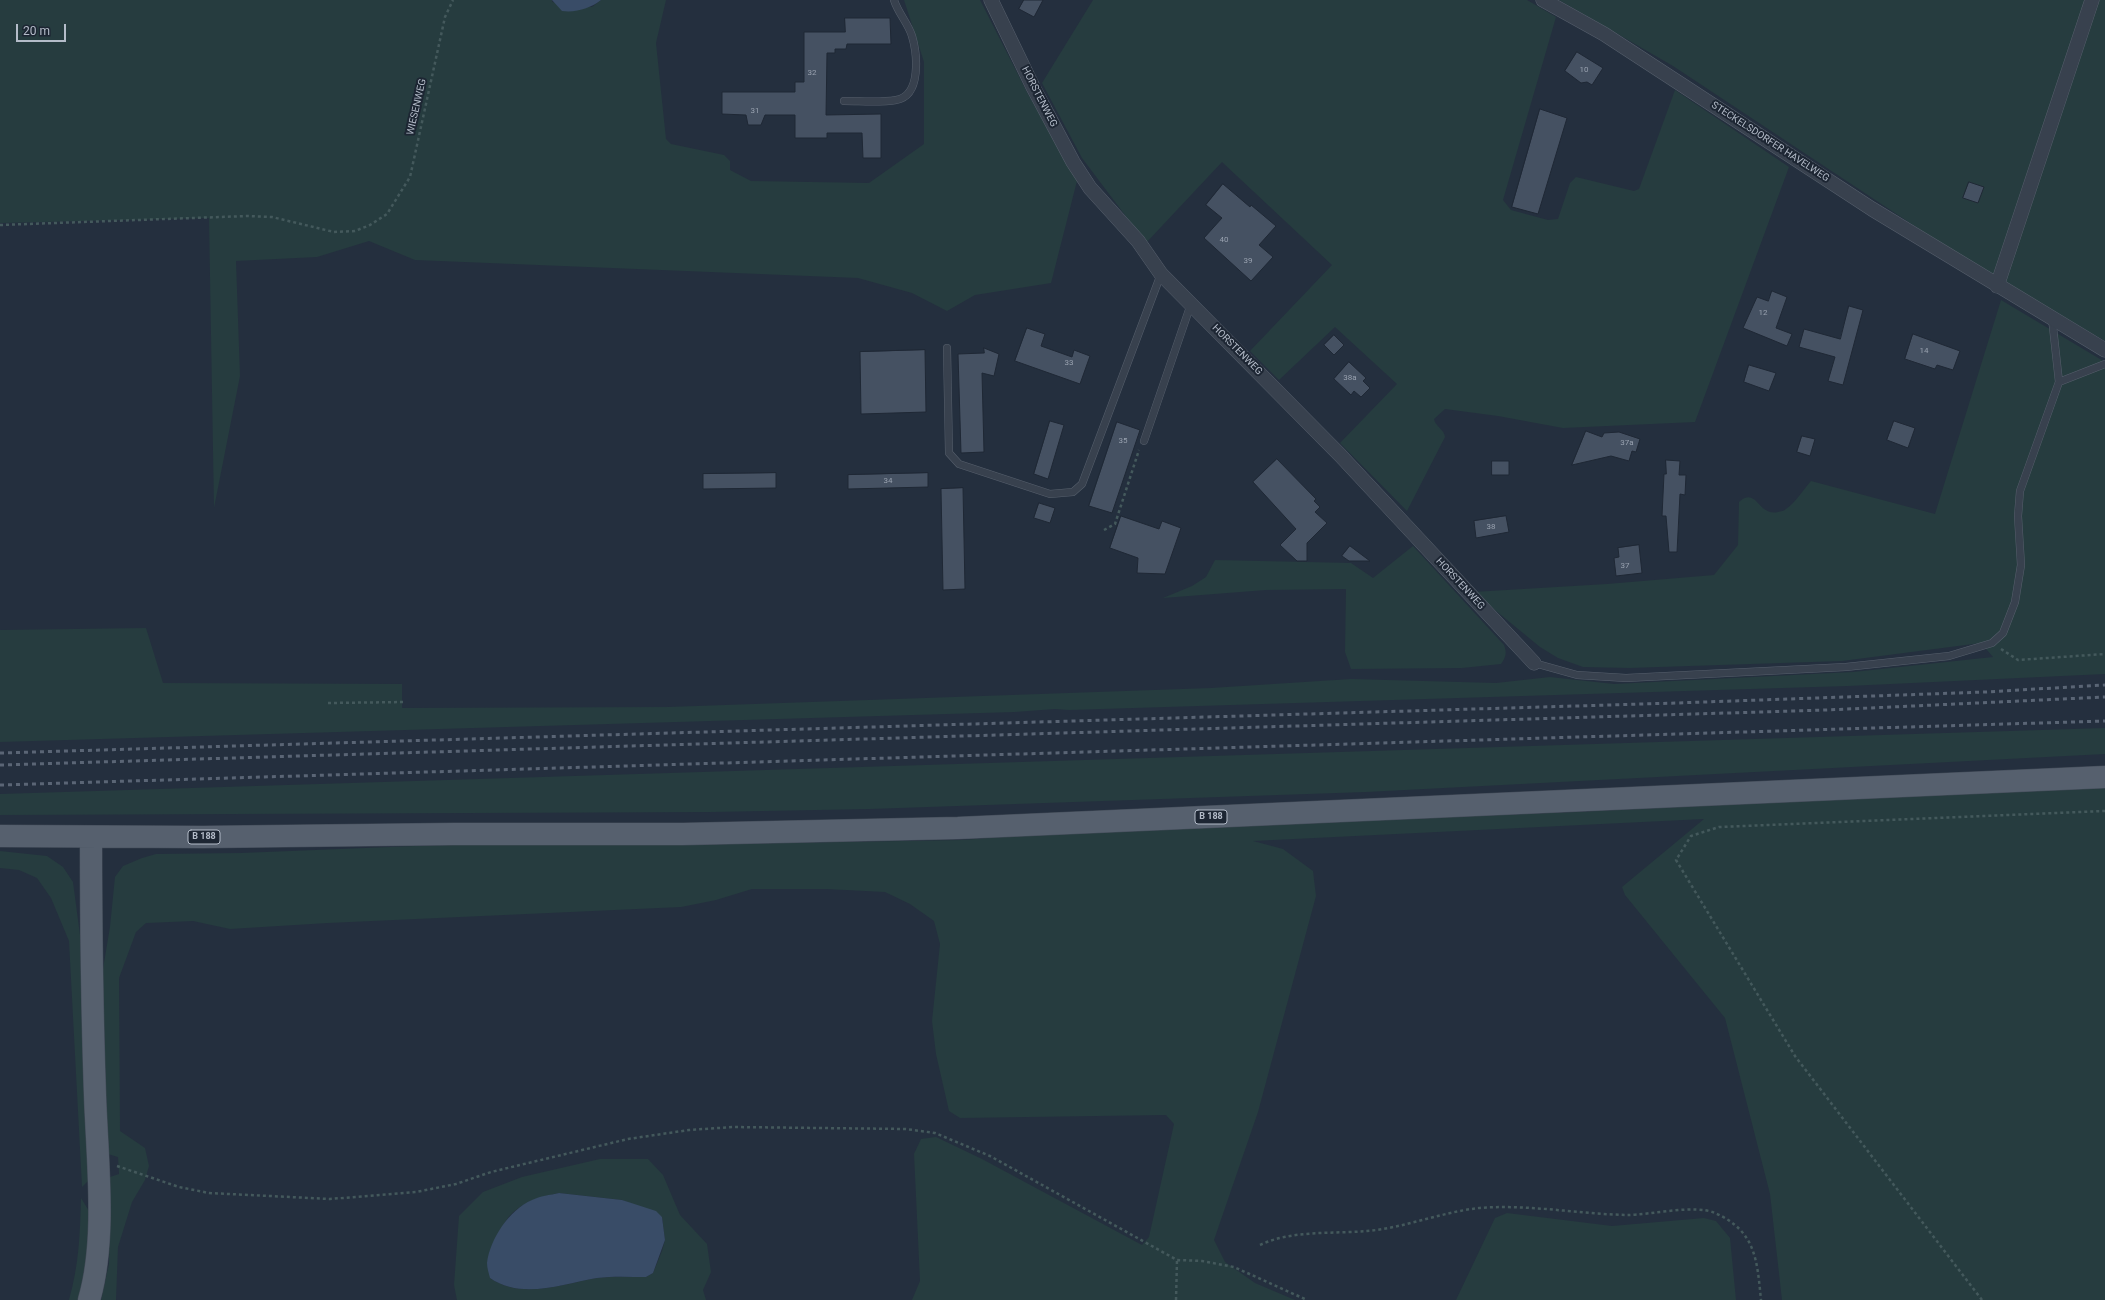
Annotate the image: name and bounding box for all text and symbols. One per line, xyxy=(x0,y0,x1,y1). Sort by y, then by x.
scale bar xyxy=(18,16,68,42)
text: 20 m xyxy=(23,24,50,38)
street label: HORSTENWEG xyxy=(1019,65,1059,129)
house number: 10 xyxy=(1580,65,1588,75)
house number: 32 xyxy=(808,68,816,78)
street label: WIESENWEG xyxy=(405,78,429,136)
street label: STECKELSDORFER HAVELWEG xyxy=(1709,99,1831,185)
house number: 31 xyxy=(751,106,759,116)
house number: 40 xyxy=(1220,235,1228,245)
house number: 39 xyxy=(1244,256,1252,266)
house number: 12 xyxy=(1759,308,1767,318)
street label: HORSTENWEG xyxy=(1209,322,1265,378)
house number: 14 xyxy=(1920,346,1928,356)
house number: 33 xyxy=(1065,358,1073,368)
house number: 38a xyxy=(1343,373,1357,383)
house number: 35 xyxy=(1119,436,1127,446)
house number: 37a xyxy=(1620,438,1634,448)
house number: 34 xyxy=(884,476,892,486)
house number: 38 xyxy=(1487,522,1495,532)
street label: HORSTENWEG xyxy=(1433,556,1487,612)
house number: 37 xyxy=(1621,561,1629,571)
road number: B 188 xyxy=(1195,810,1227,824)
road number: B 188 xyxy=(188,830,220,844)

